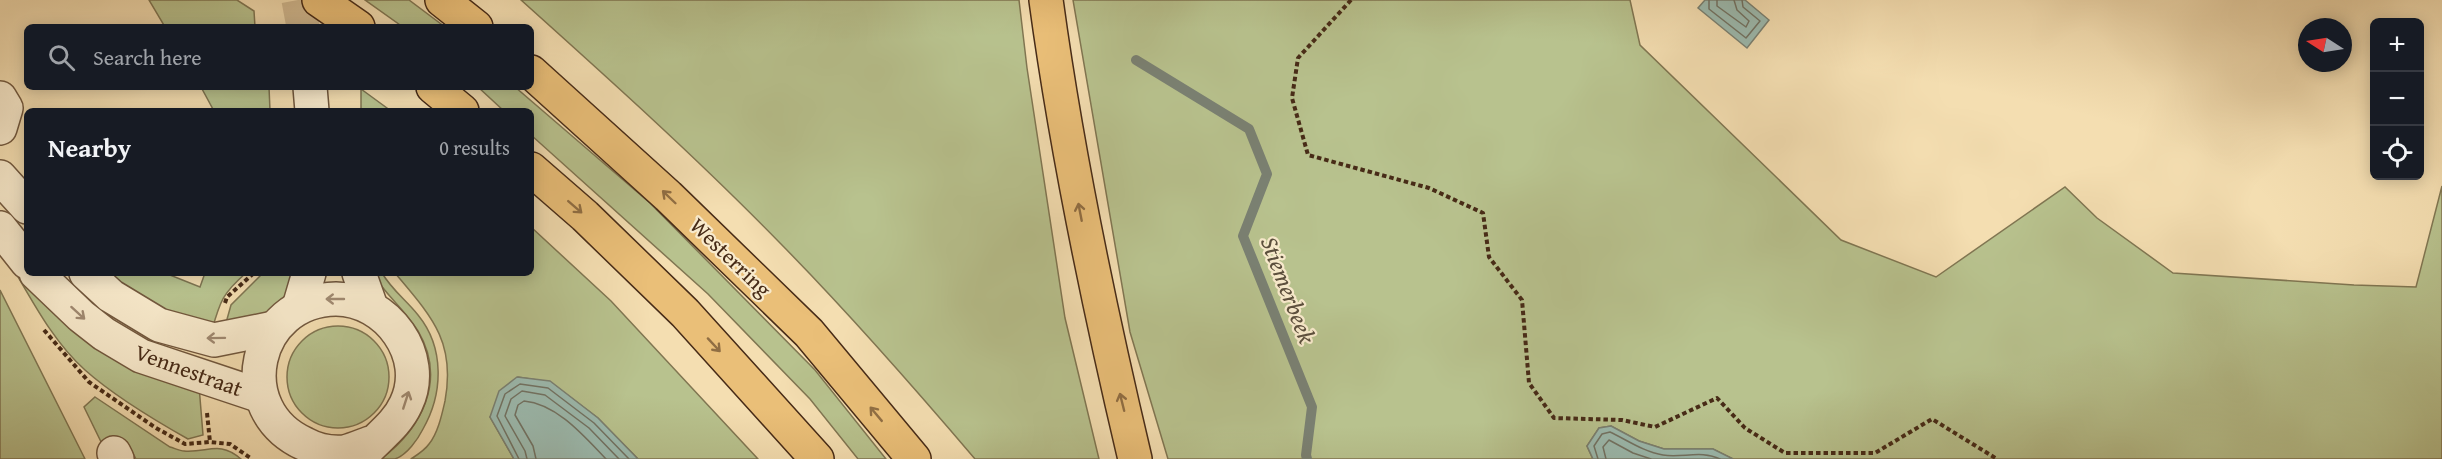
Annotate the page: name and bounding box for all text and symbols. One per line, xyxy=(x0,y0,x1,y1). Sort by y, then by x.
north arrow xyxy=(2298,18,2352,72)
map controls xyxy=(2370,18,2424,180)
button: + xyxy=(2370,18,2424,72)
search box xyxy=(24,24,534,90)
icon: search xyxy=(45,41,78,74)
text: Search here xyxy=(93,41,202,73)
button: − xyxy=(2370,72,2424,126)
button: locate xyxy=(2370,126,2424,180)
text: Nearby xyxy=(48,128,131,167)
text: 0 results xyxy=(439,133,510,162)
one-way arrow xyxy=(662,190,677,205)
one-way arrow xyxy=(567,201,583,214)
one-way arrow xyxy=(1074,202,1085,222)
street label: Westerring xyxy=(683,210,779,304)
water label: Stiemerbeek xyxy=(1252,231,1325,349)
one-way arrow xyxy=(325,293,345,305)
one-way arrow xyxy=(71,306,86,320)
one-way arrow xyxy=(207,332,227,343)
street label: Vennestraat xyxy=(131,336,247,404)
one-way arrow xyxy=(707,337,721,352)
one-way arrow xyxy=(401,390,412,409)
one-way arrow xyxy=(1115,393,1127,412)
one-way arrow xyxy=(870,406,883,422)

